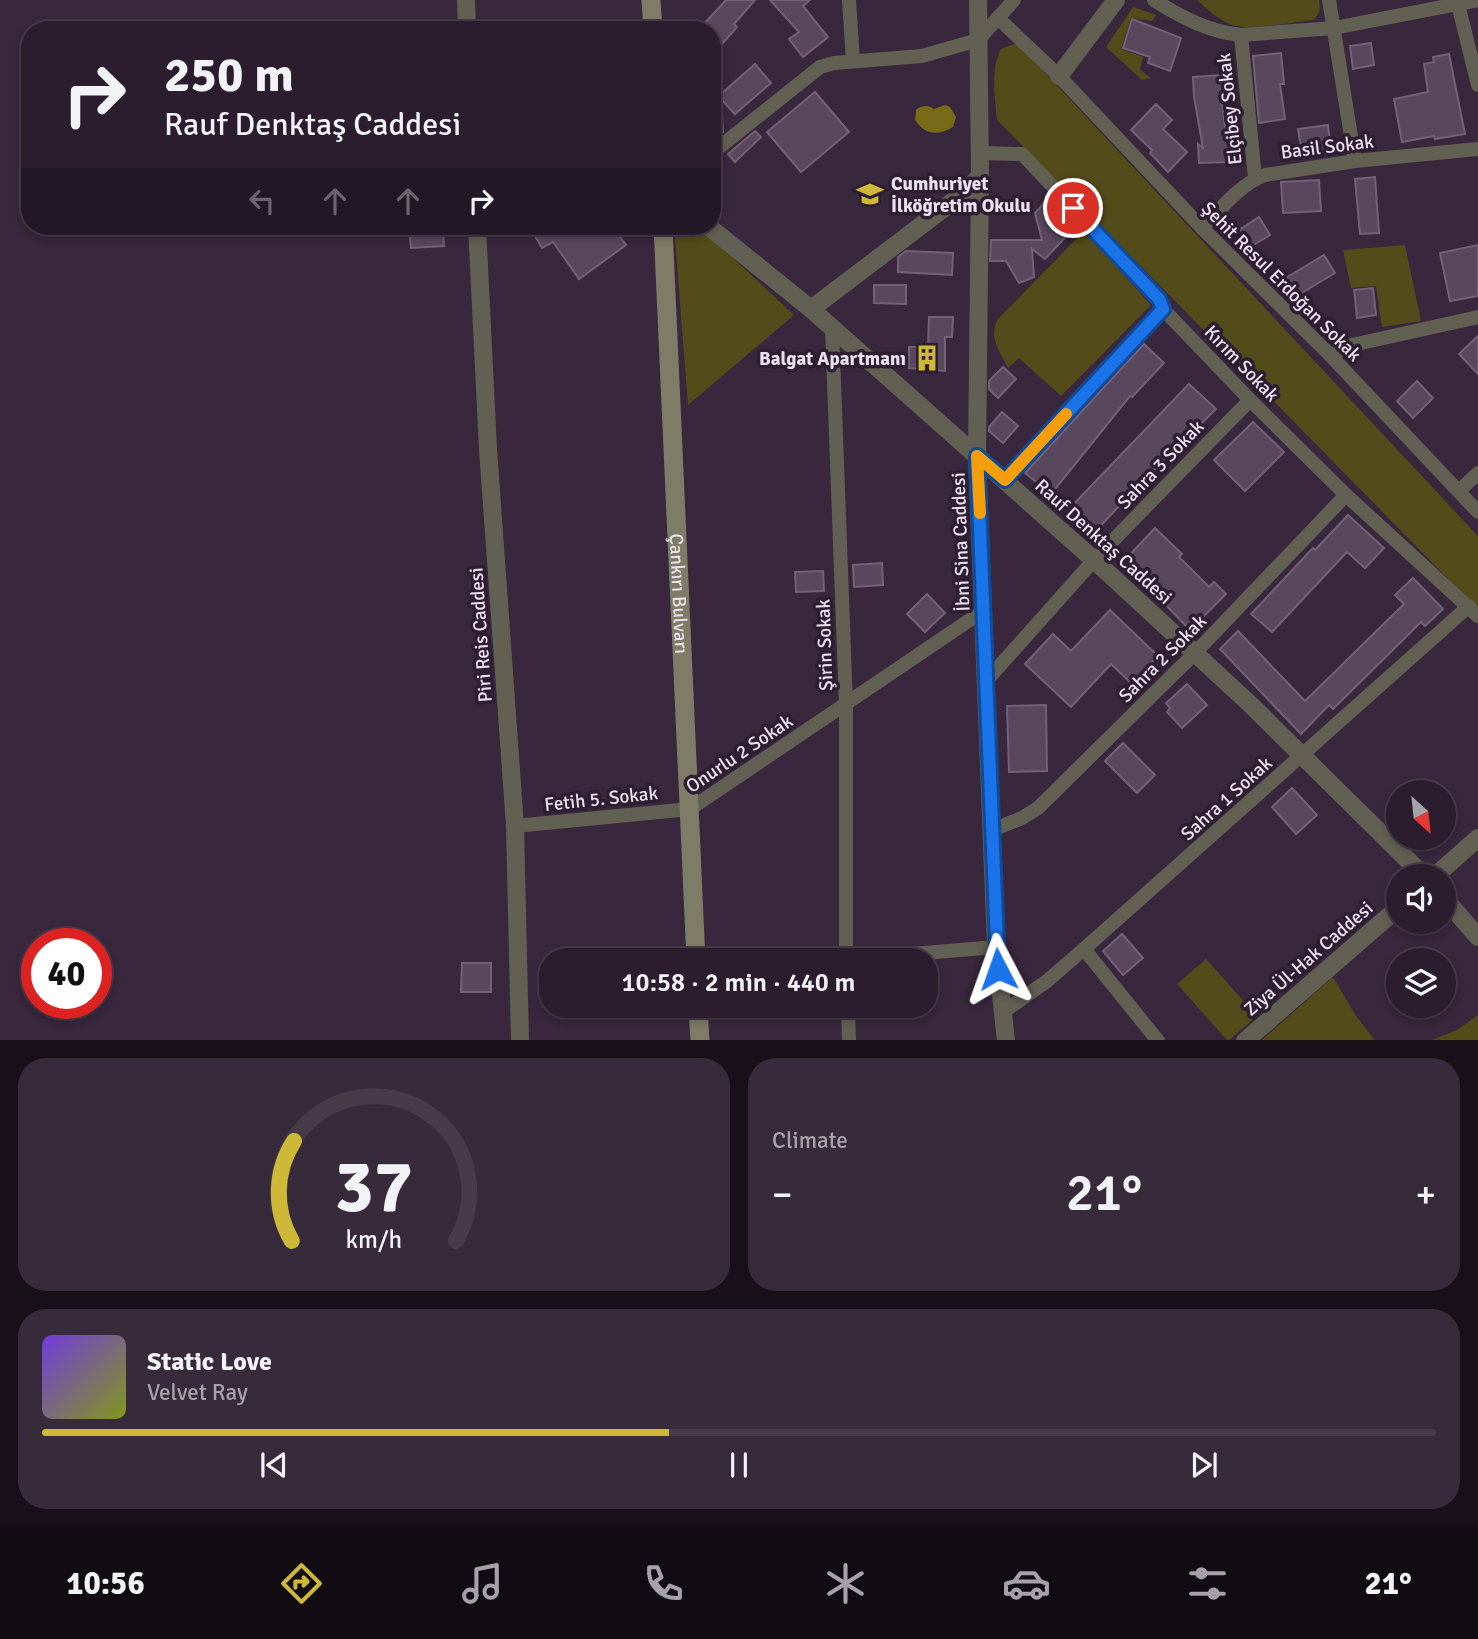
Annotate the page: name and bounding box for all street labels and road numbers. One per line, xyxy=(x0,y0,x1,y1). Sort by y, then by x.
street label: Elçibey Sokak xyxy=(1212,52,1248,166)
street label: Basil Sokak xyxy=(1279,129,1375,165)
street label: Şehit Resul Erdoğan Sokak xyxy=(1196,197,1367,367)
street label: Kırım Sokak xyxy=(1199,320,1284,407)
street label: Sahra 3 Sokak xyxy=(1112,415,1210,514)
street label: İbni Sina Caddesi xyxy=(947,472,975,612)
street label: Rauf Denktaş Caddesi xyxy=(1030,474,1177,610)
street label: Çankırı Bulvarı xyxy=(664,533,693,654)
street label: Piri Reis Caddesi xyxy=(464,567,498,703)
street label: Şirin Sokak xyxy=(811,598,839,691)
street label: Sahra 2 Sokak xyxy=(1114,609,1212,708)
street label: Onurlu 2 Sokak xyxy=(682,709,798,798)
street label: Sahra 1 Sokak xyxy=(1176,751,1278,846)
street label: Fetih 5. Sokak xyxy=(543,781,659,817)
street label: Ziya Ül-Hak Caddesi xyxy=(1239,896,1378,1021)

